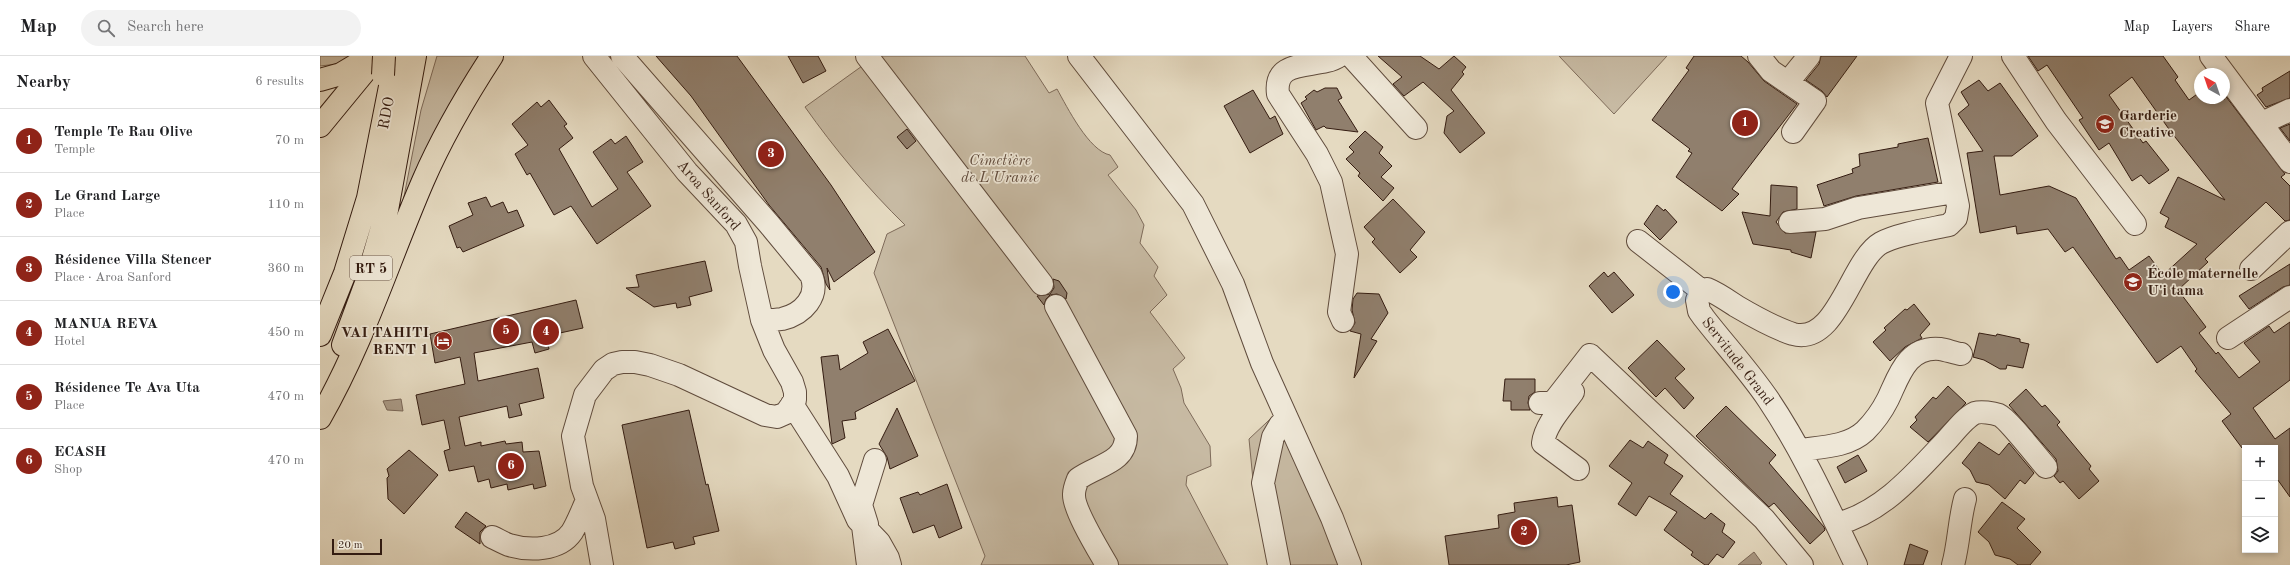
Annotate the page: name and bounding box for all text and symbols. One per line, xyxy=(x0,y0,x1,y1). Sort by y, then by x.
search box xyxy=(81,10,361,46)
icon: search xyxy=(95,17,117,39)
text: Map xyxy=(20,18,57,37)
text: Search here xyxy=(127,20,204,35)
text: Map xyxy=(2124,20,2150,34)
text: Layers xyxy=(2172,20,2213,34)
text: Share xyxy=(2235,20,2270,34)
north arrow xyxy=(2194,68,2230,104)
text: Nearby xyxy=(16,74,71,91)
text: 6 results xyxy=(255,75,304,88)
street label: RDO xyxy=(377,96,398,131)
pin: 1 xyxy=(1732,108,1758,138)
place label: Garderie Creative xyxy=(2119,109,2177,141)
school or university icon: Garderie Creative xyxy=(2094,113,2116,135)
text: Temple Te Rau Olive xyxy=(54,125,193,140)
text: 1 xyxy=(25,134,33,147)
text: 70 m xyxy=(275,134,304,147)
pin: 3 xyxy=(758,139,784,169)
text: Temple xyxy=(54,143,95,156)
park label: Cimetière de L'Uranie xyxy=(961,154,1039,186)
street label: Aroa Sanford xyxy=(673,158,742,234)
text: Le Grand Large xyxy=(54,189,160,204)
text: 2 xyxy=(25,198,33,211)
text: 110 m xyxy=(267,198,304,211)
text: Place xyxy=(54,207,84,220)
text: Résidence Villa Stencer xyxy=(54,253,212,268)
road number: RT 5 xyxy=(350,256,392,280)
text: 3 xyxy=(25,262,33,275)
text: 360 m xyxy=(267,262,304,275)
place label: École maternelle U'i tama xyxy=(2147,264,2258,299)
text: Place · Aroa Sanford xyxy=(54,271,171,284)
school or university icon: École maternelle U'i tama xyxy=(2122,271,2144,293)
your location xyxy=(1663,282,1683,302)
street label: Servitude Grand xyxy=(1698,315,1776,409)
pin: 5 xyxy=(493,316,519,346)
text: MANUA REVA xyxy=(54,317,158,332)
pin: 4 xyxy=(533,317,559,347)
text: 4 xyxy=(25,326,33,339)
text: 450 m xyxy=(267,326,304,339)
place label: VAI TAHITI RENT 1 xyxy=(341,326,429,358)
hotel icon: VAI TAHITI RENT 1 xyxy=(432,330,454,352)
text: Hotel xyxy=(54,335,85,348)
text: Résidence Te Ava Uta xyxy=(54,381,200,396)
text: 5 xyxy=(25,390,33,403)
text: 470 m xyxy=(267,390,304,403)
text: Place xyxy=(54,399,84,412)
text: ECASH xyxy=(54,445,106,460)
map controls xyxy=(2242,445,2278,553)
button: + xyxy=(2242,445,2278,481)
pin: 6 xyxy=(498,451,524,481)
text: 6 xyxy=(25,454,33,467)
text: 470 m xyxy=(267,454,304,467)
text: Shop xyxy=(54,463,82,476)
button: − xyxy=(2242,481,2278,517)
pin: 2 xyxy=(1511,517,1537,547)
button: layers xyxy=(2242,517,2278,553)
scale bar xyxy=(332,537,382,556)
text: 20 m xyxy=(338,540,363,551)

